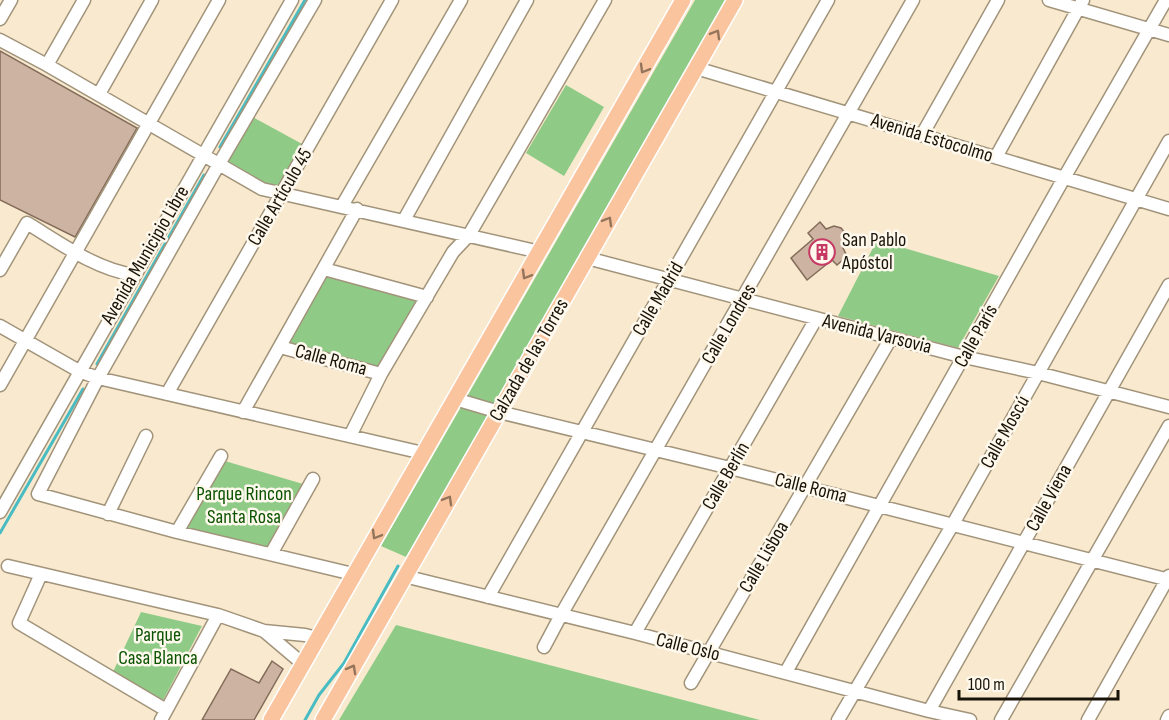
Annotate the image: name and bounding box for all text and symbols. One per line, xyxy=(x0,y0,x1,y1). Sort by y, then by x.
one-way arrow xyxy=(708,30,720,40)
one-way arrow xyxy=(639,63,651,73)
street label: Avenida Estocolmo xyxy=(867,108,996,168)
street label: Calle Artículo 45 xyxy=(242,144,318,250)
street label: Avenida Municipio Libre xyxy=(95,181,194,329)
one-way arrow xyxy=(601,217,612,227)
place label: San Pablo Apóstol xyxy=(841,228,906,275)
building icon: San Pablo Apóstol xyxy=(807,237,837,267)
street label: Calle Madrid xyxy=(627,258,689,340)
one-way arrow xyxy=(522,269,534,279)
street label: Calle Londres xyxy=(696,280,762,368)
street label: Calzada de las Torres xyxy=(484,294,574,426)
street label: Calle París xyxy=(949,300,1003,372)
street label: Avenida Varsovia xyxy=(819,309,934,359)
street label: Calle Roma xyxy=(292,339,370,381)
street label: Calle Moscú xyxy=(975,391,1035,473)
street label: Calle Berlín xyxy=(697,438,755,514)
street label: Calle Viena xyxy=(1021,460,1077,536)
street label: Calle Roma xyxy=(772,467,850,509)
park label: Parque Rincon Santa Rosa xyxy=(196,482,292,529)
one-way arrow xyxy=(441,495,453,506)
street label: Calle Lisboa xyxy=(734,517,794,597)
one-way arrow xyxy=(372,529,383,539)
park label: Parque Casa Blanca xyxy=(118,623,198,670)
street label: Calle Oslo xyxy=(654,628,722,666)
scale bar xyxy=(959,663,1118,701)
one-way arrow xyxy=(345,665,356,675)
text: 100 m xyxy=(968,674,1005,695)

